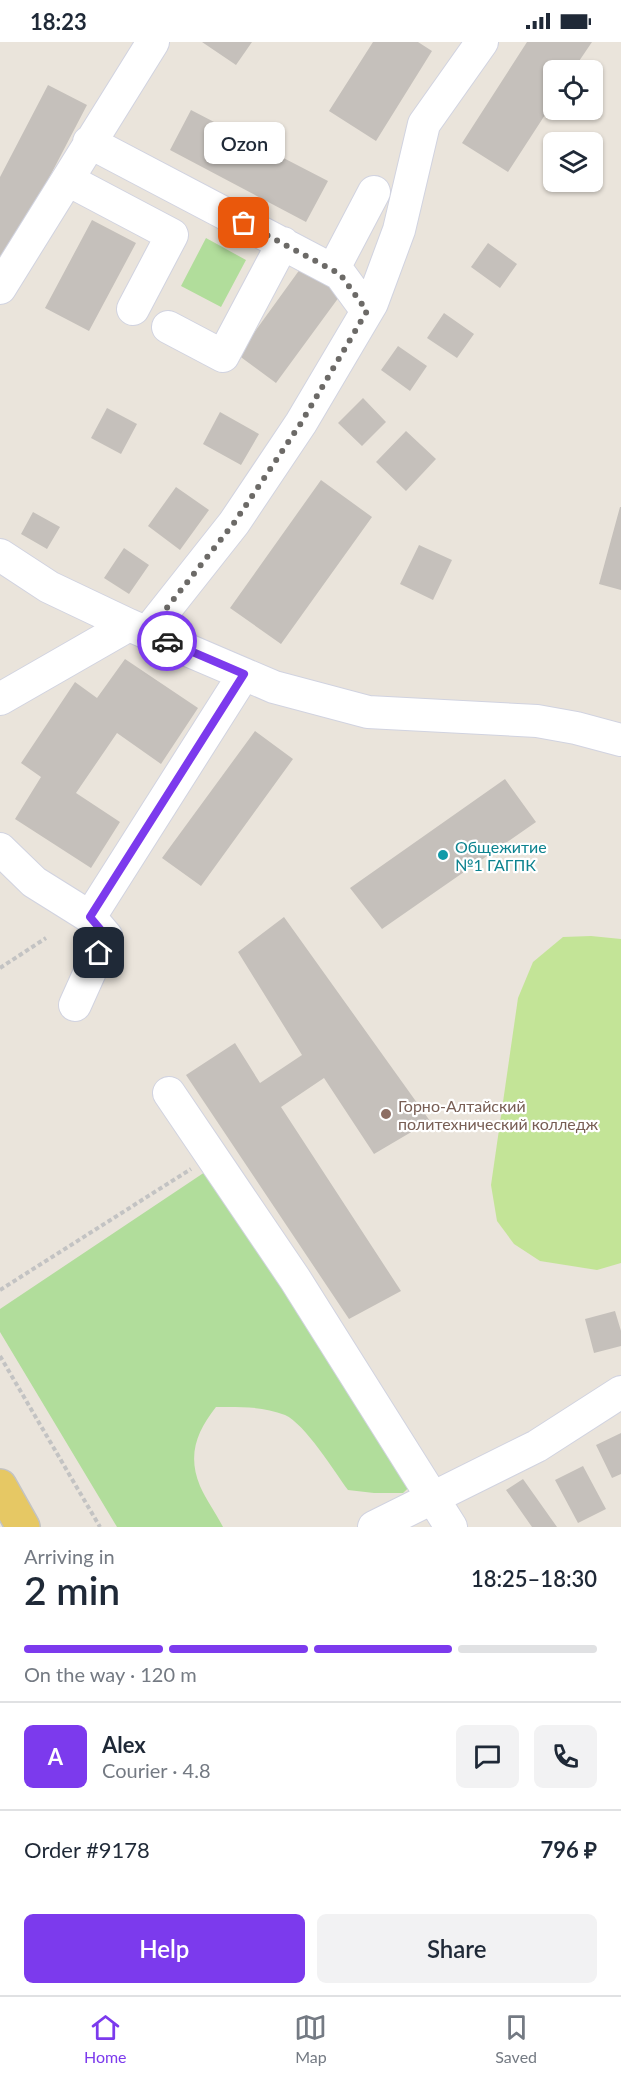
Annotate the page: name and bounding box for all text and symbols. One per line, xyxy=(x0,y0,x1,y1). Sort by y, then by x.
text: 18:23 xyxy=(30,8,87,35)
map controls xyxy=(543,60,603,192)
button: locate xyxy=(543,60,603,120)
callout: Ozon xyxy=(204,121,284,163)
text: Ozon xyxy=(221,131,268,155)
button: layers xyxy=(543,132,603,192)
pin xyxy=(218,197,269,248)
icon: bag xyxy=(227,206,260,239)
courier xyxy=(137,611,197,671)
icon: car xyxy=(151,625,184,658)
place label: Общежитие №1 ГАГПК xyxy=(455,837,547,874)
marker: Общежитие №1 ГАГПК xyxy=(436,848,450,862)
pin xyxy=(73,927,124,978)
icon: home xyxy=(82,936,115,969)
place label: Горно-Алтайский политехнический колледж xyxy=(398,1096,599,1133)
marker: Горно-Алтайский политехнический колледж xyxy=(379,1107,393,1121)
text: Arriving in xyxy=(24,1544,115,1568)
text: 18:25–18:30 xyxy=(471,1565,597,1592)
text: 2 min xyxy=(24,1567,120,1613)
text: On the way · 120 m xyxy=(24,1662,197,1686)
button: chat xyxy=(456,1725,519,1788)
button: phone xyxy=(534,1725,597,1788)
text: Alex xyxy=(102,1731,146,1758)
text: A xyxy=(48,1743,63,1770)
text: Courier · 4.8 xyxy=(102,1758,211,1782)
text: Order #9178 xyxy=(24,1836,150,1863)
text: 796 ₽ xyxy=(541,1836,597,1863)
button: Help xyxy=(24,1914,305,1983)
button: Share xyxy=(317,1914,597,1983)
tab: Home xyxy=(84,2011,127,2066)
tab: Map xyxy=(294,2011,327,2066)
tab: Saved xyxy=(495,2011,537,2066)

